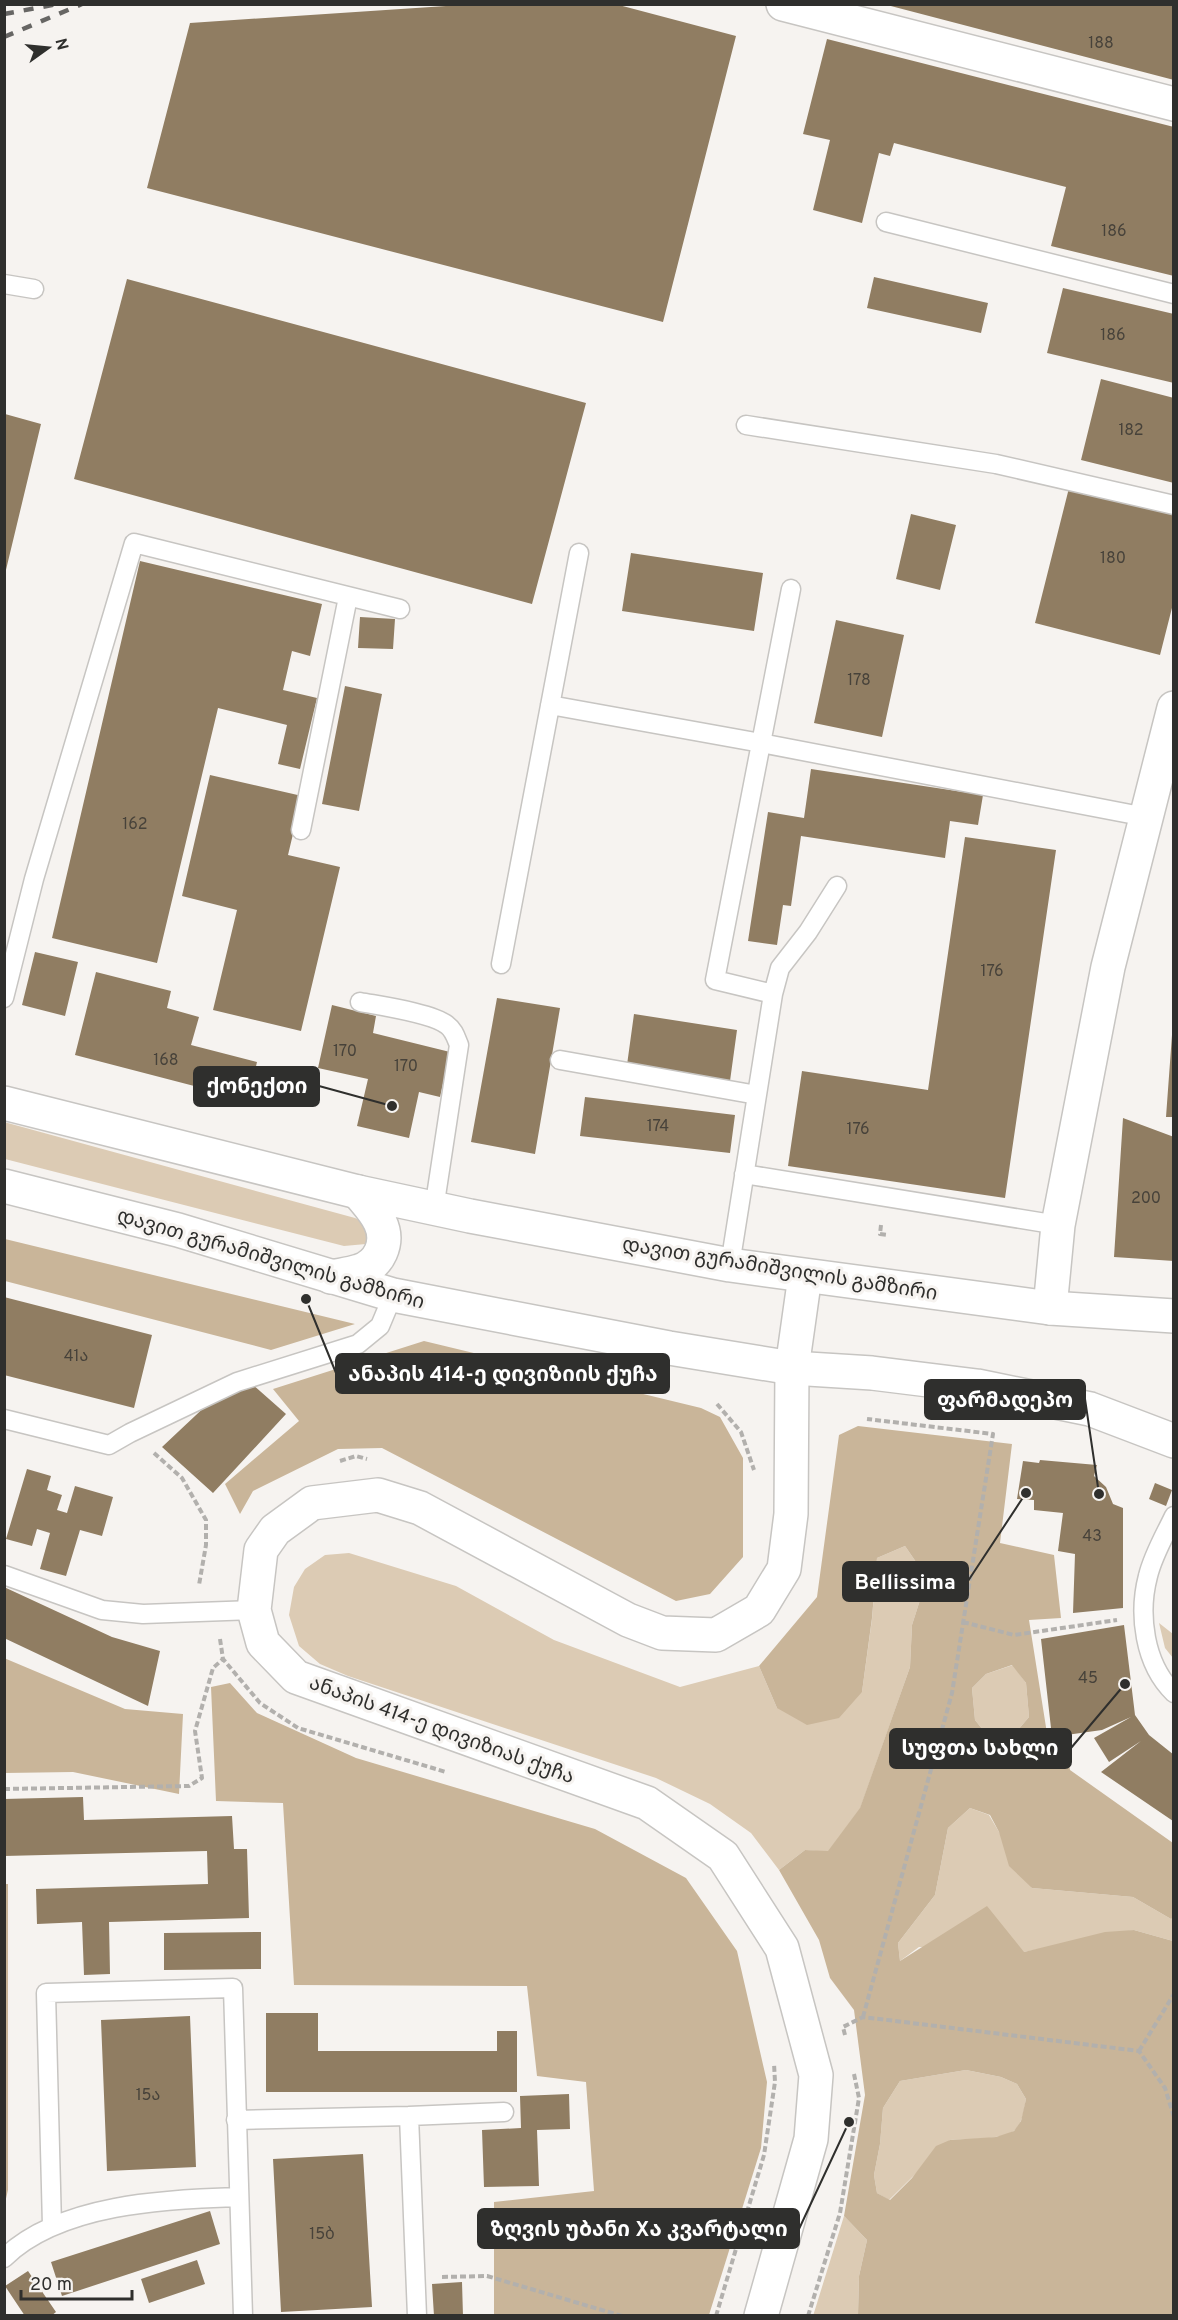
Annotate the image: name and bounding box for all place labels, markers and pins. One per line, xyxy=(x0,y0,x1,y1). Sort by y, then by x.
callout: ქონექთი xyxy=(194,1067,319,1106)
callout: ანაპის 414-ე დივიზიის ქუჩა xyxy=(336,1354,669,1393)
callout: ფარმადეპო xyxy=(925,1380,1085,1419)
callout: Bellissima xyxy=(843,1562,968,1601)
callout: სუფთა სახლი xyxy=(890,1729,1071,1768)
callout: ზღვის უბანი Xა კვარტალი xyxy=(478,2209,799,2248)

